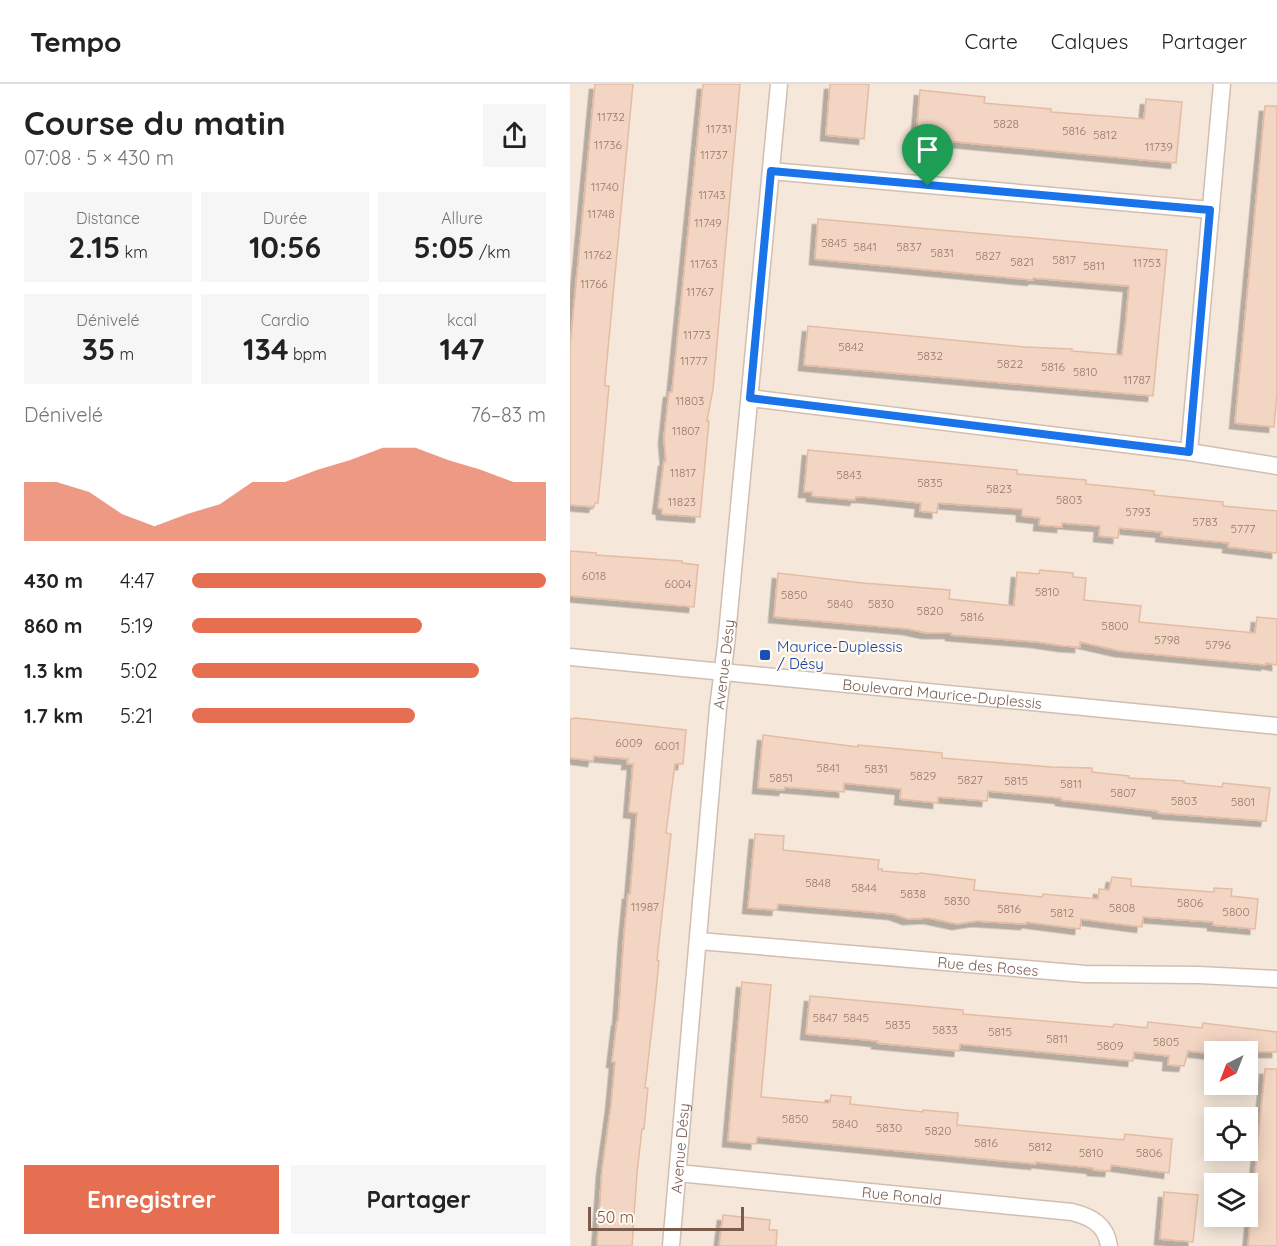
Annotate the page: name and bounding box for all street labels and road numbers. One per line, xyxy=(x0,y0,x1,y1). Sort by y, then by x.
street label: Avenue Désy xyxy=(708,619,738,710)
street label: Boulevard Maurice-Duplessis xyxy=(842,674,1043,713)
street label: Rue des Roses xyxy=(937,952,1039,979)
street label: Avenue Désy xyxy=(666,1102,693,1194)
street label: Rue Ronald xyxy=(861,1182,943,1209)

